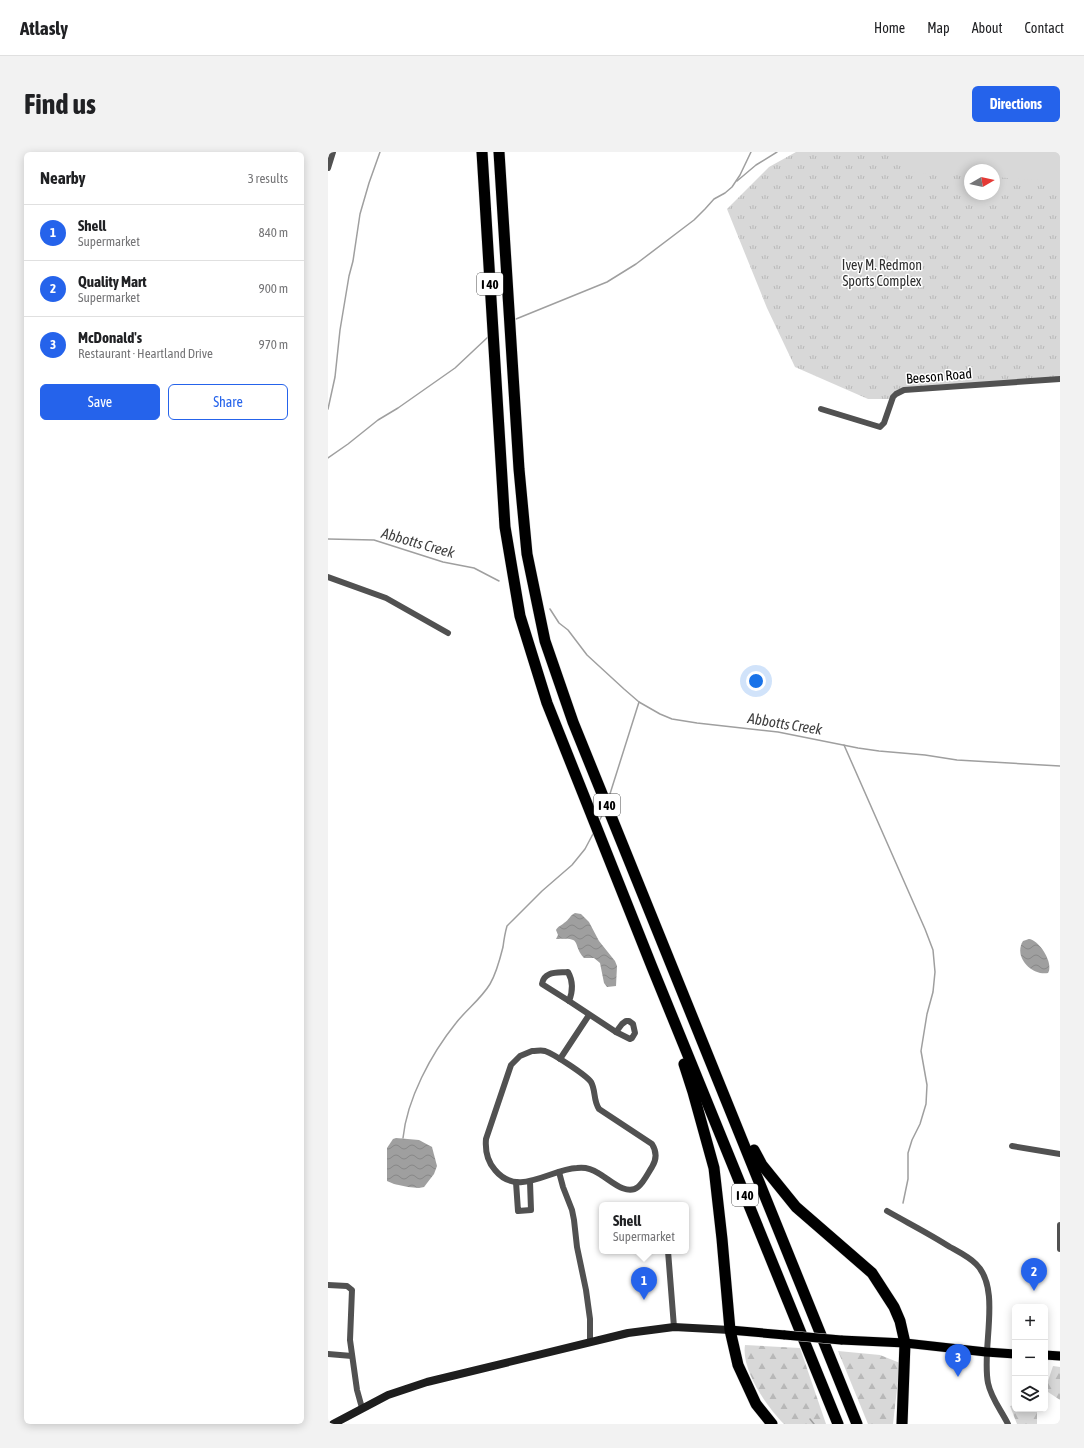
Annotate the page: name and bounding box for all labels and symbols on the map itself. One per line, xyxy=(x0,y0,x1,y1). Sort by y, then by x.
north arrow xyxy=(964,164,1000,200)
park label: Ivey M. Redmon Sports Complex xyxy=(842,257,922,289)
road number: I 40 xyxy=(477,273,503,295)
street label: Beeson Road xyxy=(905,365,973,387)
water label: Abbotts Creek xyxy=(379,524,457,561)
your location xyxy=(746,671,766,691)
water label: Abbotts Creek xyxy=(746,709,824,738)
road number: I 40 xyxy=(594,794,620,816)
road number: I 40 xyxy=(732,1184,758,1206)
pin: 2 xyxy=(1021,1258,1047,1291)
pin: 1 xyxy=(631,1267,657,1300)
pin: 3 xyxy=(945,1344,971,1377)

